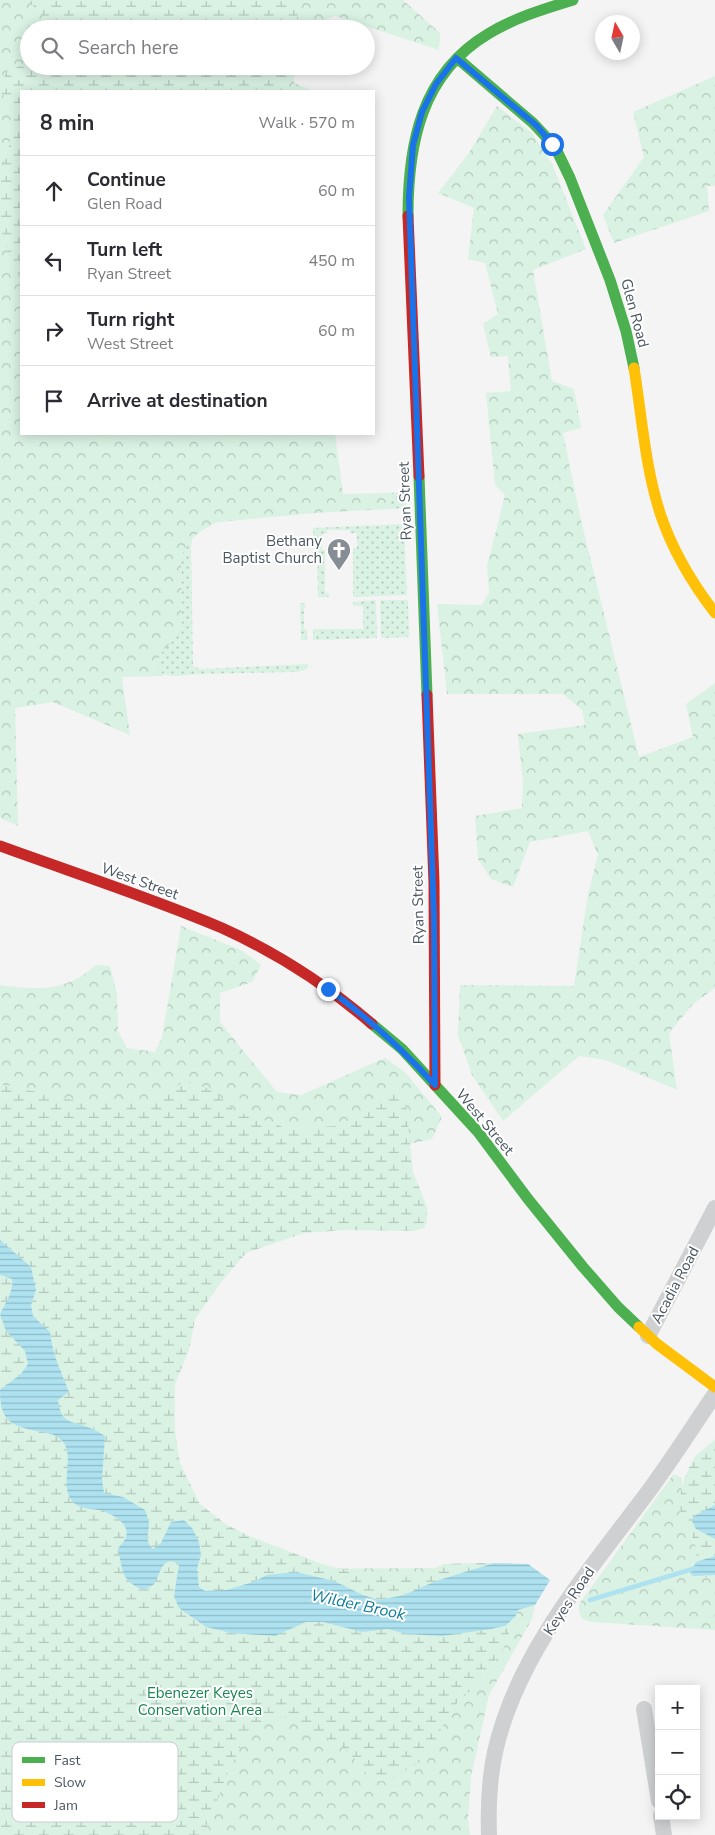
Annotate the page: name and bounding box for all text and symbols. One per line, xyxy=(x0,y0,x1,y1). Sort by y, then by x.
north arrow xyxy=(595,15,640,60)
search box xyxy=(20,20,375,75)
icon: search xyxy=(38,34,66,62)
text: Search here xyxy=(78,35,179,61)
text: 8 min xyxy=(40,109,94,137)
text: Walk · 570 m xyxy=(259,112,355,134)
route start xyxy=(541,133,564,156)
text: Continue xyxy=(87,167,166,193)
icon: ahead xyxy=(40,177,68,205)
text: 60 m xyxy=(318,180,355,202)
text: Glen Road xyxy=(87,193,162,215)
text: Turn left xyxy=(87,237,162,263)
icon: left xyxy=(40,247,68,275)
text: 450 m xyxy=(308,250,355,272)
text: Ryan Street xyxy=(87,263,171,285)
street label: Glen Road xyxy=(616,276,654,350)
text: Turn right xyxy=(87,307,174,333)
icon: right xyxy=(40,317,68,345)
text: 60 m xyxy=(318,320,355,342)
text: West Street xyxy=(87,333,173,355)
icon: arrive xyxy=(40,387,68,415)
text: Arrive at destination xyxy=(87,388,268,414)
street label: Ryan Street xyxy=(394,461,416,541)
place label: Bethany Baptist Church xyxy=(222,531,322,568)
church icon: Bethany Baptist Church xyxy=(326,537,352,571)
street label: West Street xyxy=(99,858,182,904)
street label: Ryan Street xyxy=(407,865,429,945)
route end xyxy=(317,978,340,1001)
street label: West Street xyxy=(451,1085,519,1160)
street label: Acadia Road xyxy=(646,1243,704,1327)
street label: Keyes Road xyxy=(539,1563,599,1639)
water label: Wilder Brook xyxy=(309,1584,408,1626)
park label: Ebenezer Keyes Conservation Area xyxy=(138,1683,262,1720)
map controls xyxy=(655,1685,700,1820)
button: + xyxy=(655,1685,700,1730)
button: − xyxy=(655,1730,700,1775)
legend xyxy=(12,1742,178,1822)
text: Fast xyxy=(54,1751,80,1770)
text: Slow xyxy=(54,1773,86,1792)
button: locate xyxy=(655,1775,700,1820)
text: Jam xyxy=(53,1796,78,1815)

